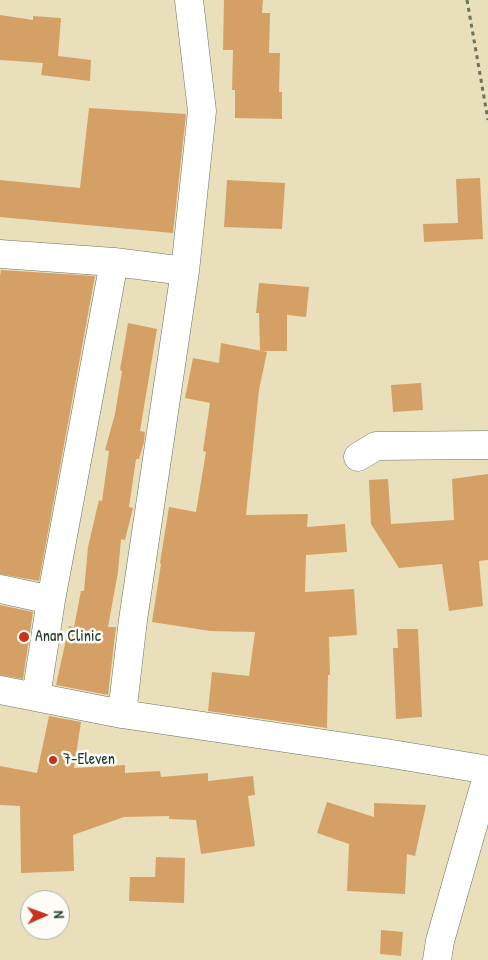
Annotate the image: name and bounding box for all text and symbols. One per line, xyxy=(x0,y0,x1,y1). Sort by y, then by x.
place label: Anan Clinic xyxy=(35,627,101,647)
marker: Anan Clinic xyxy=(17,630,31,644)
place label: 7-Eleven xyxy=(63,750,115,770)
marker: 7-Eleven xyxy=(47,754,59,766)
north arrow xyxy=(20,890,70,940)
text: N xyxy=(50,910,69,919)

